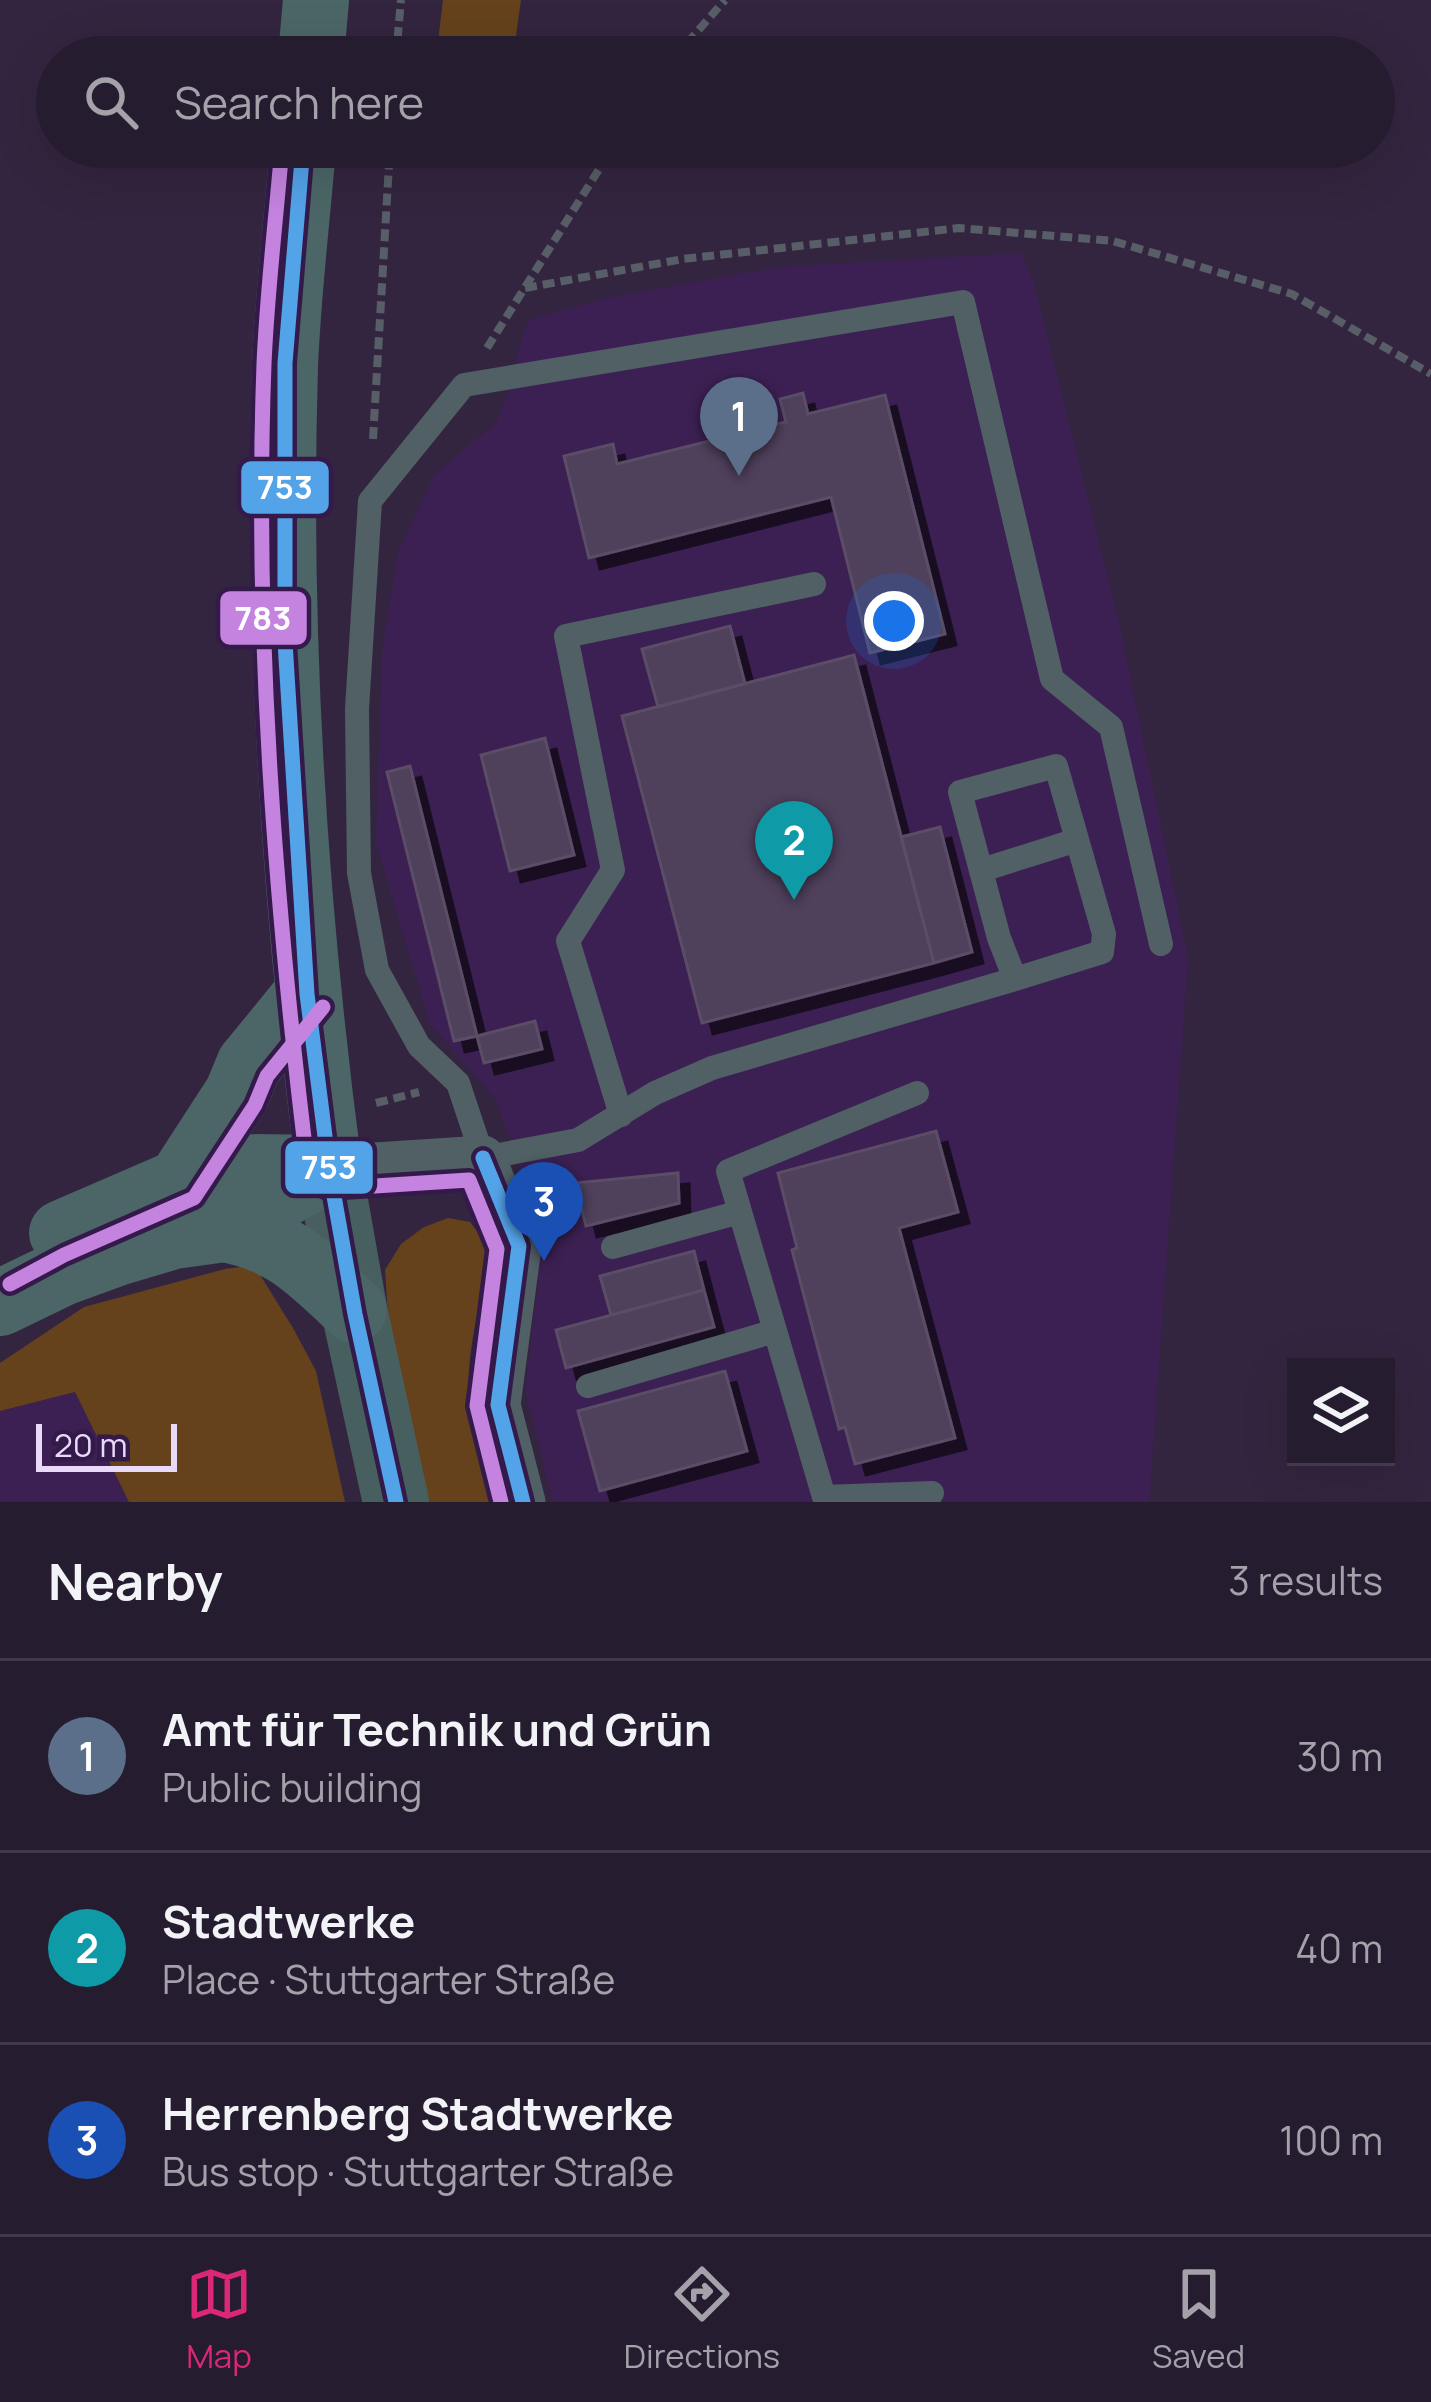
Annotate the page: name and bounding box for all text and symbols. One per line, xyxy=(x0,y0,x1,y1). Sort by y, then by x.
search box xyxy=(36,36,1395,168)
icon: search xyxy=(78,69,144,135)
text: Search here xyxy=(174,71,424,133)
pin: 1 xyxy=(700,377,778,476)
line badge: 753 xyxy=(239,459,331,516)
text: 753 xyxy=(257,464,313,509)
line badge: 783 xyxy=(218,589,309,647)
your location xyxy=(864,591,924,651)
text: 783 xyxy=(234,595,292,640)
pin: 2 xyxy=(755,801,833,900)
line badge: 753 xyxy=(283,1139,375,1196)
text: 753 xyxy=(301,1144,357,1189)
pin: 3 xyxy=(505,1162,583,1261)
map controls xyxy=(1287,1358,1395,1466)
button: layers xyxy=(1287,1358,1395,1466)
scale bar xyxy=(36,1418,177,1471)
text: 20 m xyxy=(54,1422,128,1467)
text: Nearby xyxy=(48,1546,223,1615)
text: 3 results xyxy=(1228,1553,1383,1607)
text: Amt für Technik und Grün xyxy=(162,1698,712,1760)
text: 1 xyxy=(78,1729,96,1783)
text: 30 m xyxy=(1297,1729,1383,1783)
text: Public building xyxy=(162,1760,422,1814)
text: Stadtwerke xyxy=(162,1890,415,1952)
text: 2 xyxy=(75,1921,99,1975)
text: 40 m xyxy=(1295,1921,1383,1975)
text: Place · Stuttgarter Straße xyxy=(162,1952,615,2006)
text: Herrenberg Stadtwerke xyxy=(162,2082,674,2144)
text: 3 xyxy=(76,2113,98,2167)
text: 100 m xyxy=(1279,2113,1383,2167)
text: Bus stop · Stuttgarter Straße xyxy=(162,2144,674,2198)
tab: Map xyxy=(186,2261,252,2378)
tab: Directions xyxy=(624,2261,780,2378)
tab: Saved xyxy=(1152,2261,1245,2378)

